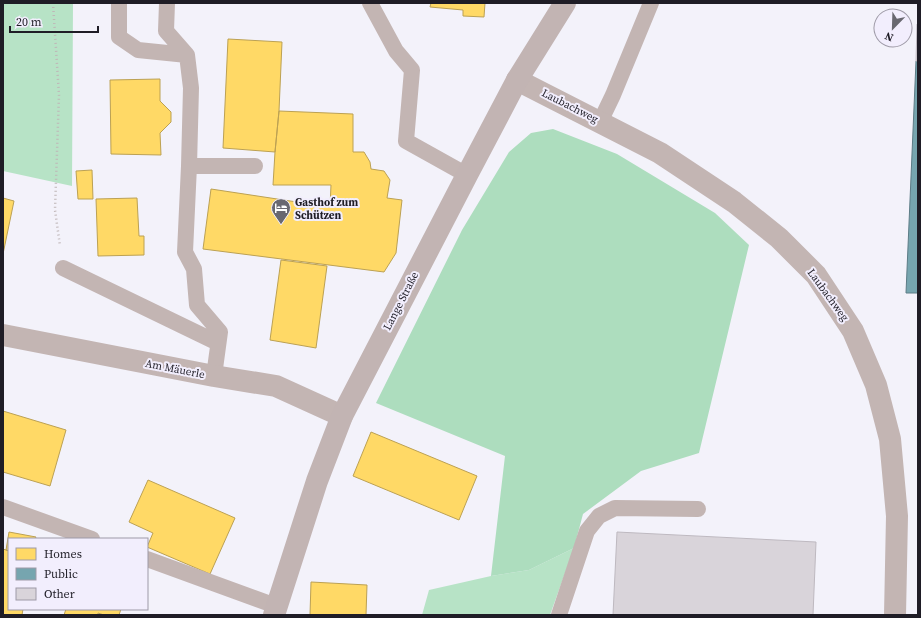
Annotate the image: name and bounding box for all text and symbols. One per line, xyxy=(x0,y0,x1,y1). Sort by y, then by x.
scale bar xyxy=(10,8,98,34)
north arrow xyxy=(873,8,913,48)
text: 20 m xyxy=(16,14,42,30)
text: N xyxy=(883,28,896,45)
street label: Laubachweg xyxy=(539,85,601,127)
place label: Gasthof zum Schützen xyxy=(295,195,358,223)
hotel icon: Gasthof zum Schützen xyxy=(270,197,292,225)
street label: Laubachweg xyxy=(804,266,852,325)
street label: Lange Straße xyxy=(380,269,422,333)
street label: Am Mäuerle xyxy=(144,356,206,382)
legend xyxy=(8,538,148,610)
text: Homes xyxy=(44,546,82,562)
text: Public xyxy=(44,566,78,582)
text: Other xyxy=(44,586,75,602)

